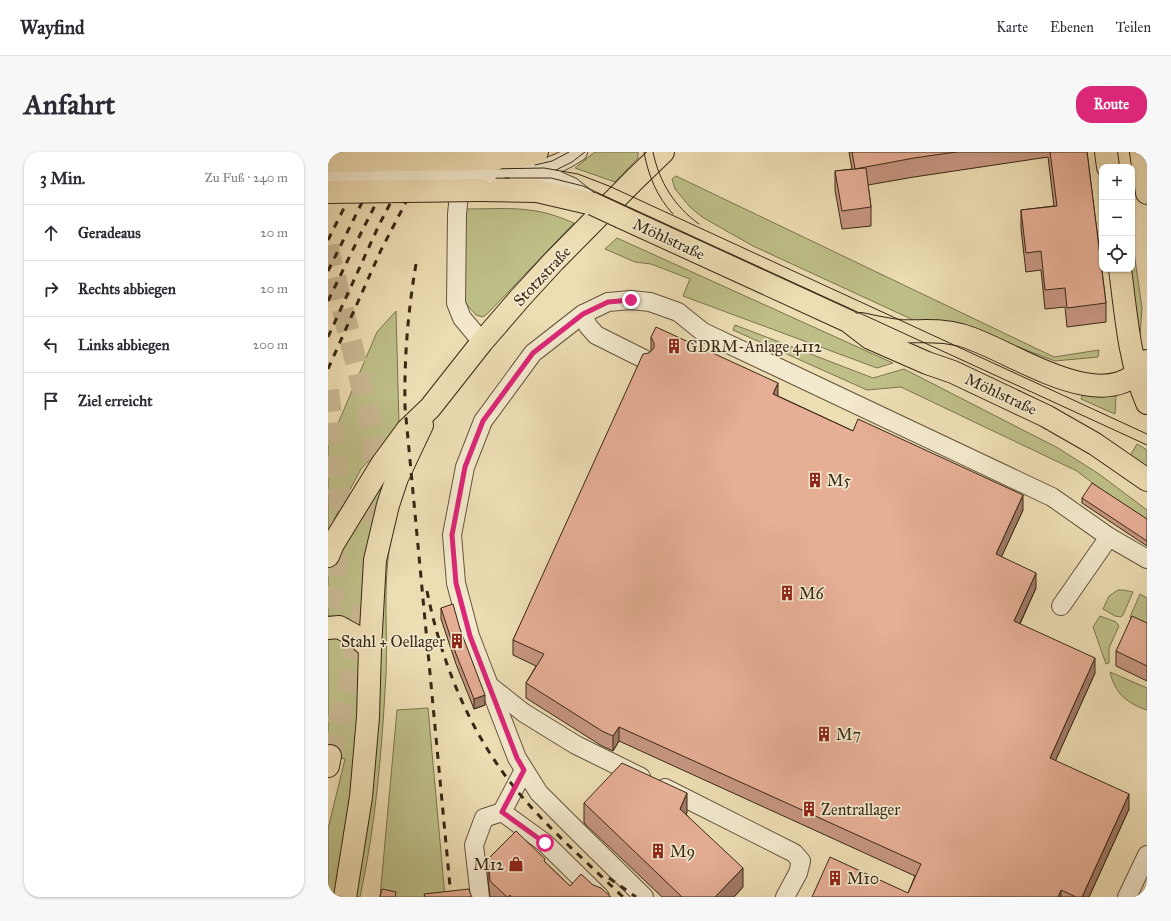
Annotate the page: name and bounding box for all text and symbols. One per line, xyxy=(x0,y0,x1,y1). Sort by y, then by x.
text: Wayfind xyxy=(20,16,85,39)
text: Karte xyxy=(996,19,1028,36)
text: Ebenen xyxy=(1050,19,1094,36)
text: Teilen xyxy=(1116,19,1151,36)
button: Route xyxy=(1076,86,1147,123)
text: Anfahrt xyxy=(24,87,115,122)
map controls xyxy=(1099,164,1135,272)
button: + xyxy=(1099,164,1135,200)
text: 3 Min. xyxy=(40,168,85,189)
text: Zu Fuß · 240 m xyxy=(205,170,288,186)
button: − xyxy=(1099,200,1135,236)
street label: Möhlstraße xyxy=(630,214,708,264)
icon: ahead xyxy=(40,222,62,244)
text: Geradeaus xyxy=(78,224,141,242)
text: 20 m xyxy=(260,225,288,241)
button: locate xyxy=(1099,236,1135,272)
street label: Stotzstraße xyxy=(509,242,575,310)
icon: right xyxy=(40,278,62,300)
text: Rechts abbiegen xyxy=(78,280,176,298)
text: 20 m xyxy=(260,281,288,297)
route end xyxy=(622,291,640,309)
icon: left xyxy=(40,334,62,356)
text: Links abbiegen xyxy=(78,336,170,354)
text: 200 m xyxy=(253,337,288,353)
building icon: GDRM-Anlage 4112 xyxy=(665,337,683,355)
place label: GDRM-Anlage 4112 xyxy=(686,337,822,357)
street label: Möhlstraße xyxy=(962,369,1040,419)
icon: arrive xyxy=(40,390,62,412)
text: Ziel erreicht xyxy=(78,392,153,410)
building icon: M5 xyxy=(806,471,824,489)
place label: M5 xyxy=(827,471,851,490)
building icon: M6 xyxy=(778,584,796,602)
place label: M6 xyxy=(799,584,824,603)
place label: Stahl + Oellager xyxy=(341,632,445,652)
building icon: Stahl + Oellager xyxy=(448,632,466,650)
building icon: M7 xyxy=(815,725,833,743)
place label: M7 xyxy=(836,725,861,744)
building icon: Zentrallager xyxy=(800,800,818,818)
place label: Zentrallager xyxy=(821,800,900,820)
route start xyxy=(536,834,554,852)
building icon: M9 xyxy=(649,842,667,860)
place label: M9 xyxy=(670,842,695,861)
place label: M12 xyxy=(473,855,504,874)
shop icon: M12 xyxy=(507,855,525,873)
building icon: M10 xyxy=(826,869,844,887)
place label: M10 xyxy=(847,869,879,888)

